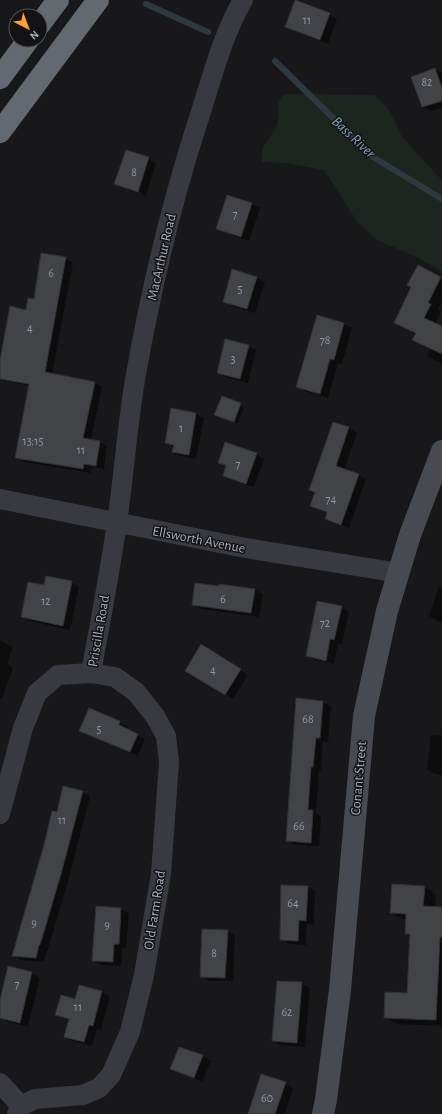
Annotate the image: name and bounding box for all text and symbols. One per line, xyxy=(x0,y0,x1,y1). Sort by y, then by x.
north arrow xyxy=(8,8,48,48)
house number: 11 xyxy=(303,14,311,26)
text: N xyxy=(28,28,41,42)
house number: 82 xyxy=(421,76,433,88)
water label: Bass River xyxy=(329,114,379,162)
house number: 8 xyxy=(131,166,137,178)
house number: 7 xyxy=(232,208,238,220)
street label: MacArthur Road xyxy=(145,212,179,302)
house number: 6 xyxy=(48,267,54,279)
house number: 5 xyxy=(237,283,243,295)
house number: 4 xyxy=(27,322,33,334)
house number: 78 xyxy=(320,334,331,346)
house number: 3 xyxy=(231,353,236,365)
house number: 1 xyxy=(179,422,183,434)
house number: 13;15 xyxy=(23,435,43,447)
house number: 11 xyxy=(77,444,85,456)
house number: 7 xyxy=(235,458,241,470)
house number: 74 xyxy=(326,493,337,505)
street label: Ellsworth Avenue xyxy=(151,524,246,556)
house number: 6 xyxy=(220,593,226,605)
street label: Priscilla Road xyxy=(86,594,112,668)
house number: 12 xyxy=(41,595,51,607)
house number: 72 xyxy=(320,617,331,629)
house number: 4 xyxy=(210,664,216,676)
house number: 68 xyxy=(302,713,314,725)
house number: 5 xyxy=(96,723,102,735)
street label: Conant Street xyxy=(349,740,369,816)
house number: 11 xyxy=(58,814,66,826)
house number: 66 xyxy=(293,820,305,832)
street label: Old Farm Road xyxy=(142,870,168,951)
house number: 64 xyxy=(287,897,299,909)
house number: 9 xyxy=(31,917,37,929)
house number: 9 xyxy=(104,919,110,931)
house number: 8 xyxy=(211,947,217,959)
house number: 7 xyxy=(14,978,20,990)
house number: 11 xyxy=(74,1001,82,1013)
house number: 62 xyxy=(281,1006,293,1018)
house number: 60 xyxy=(261,1092,273,1104)

